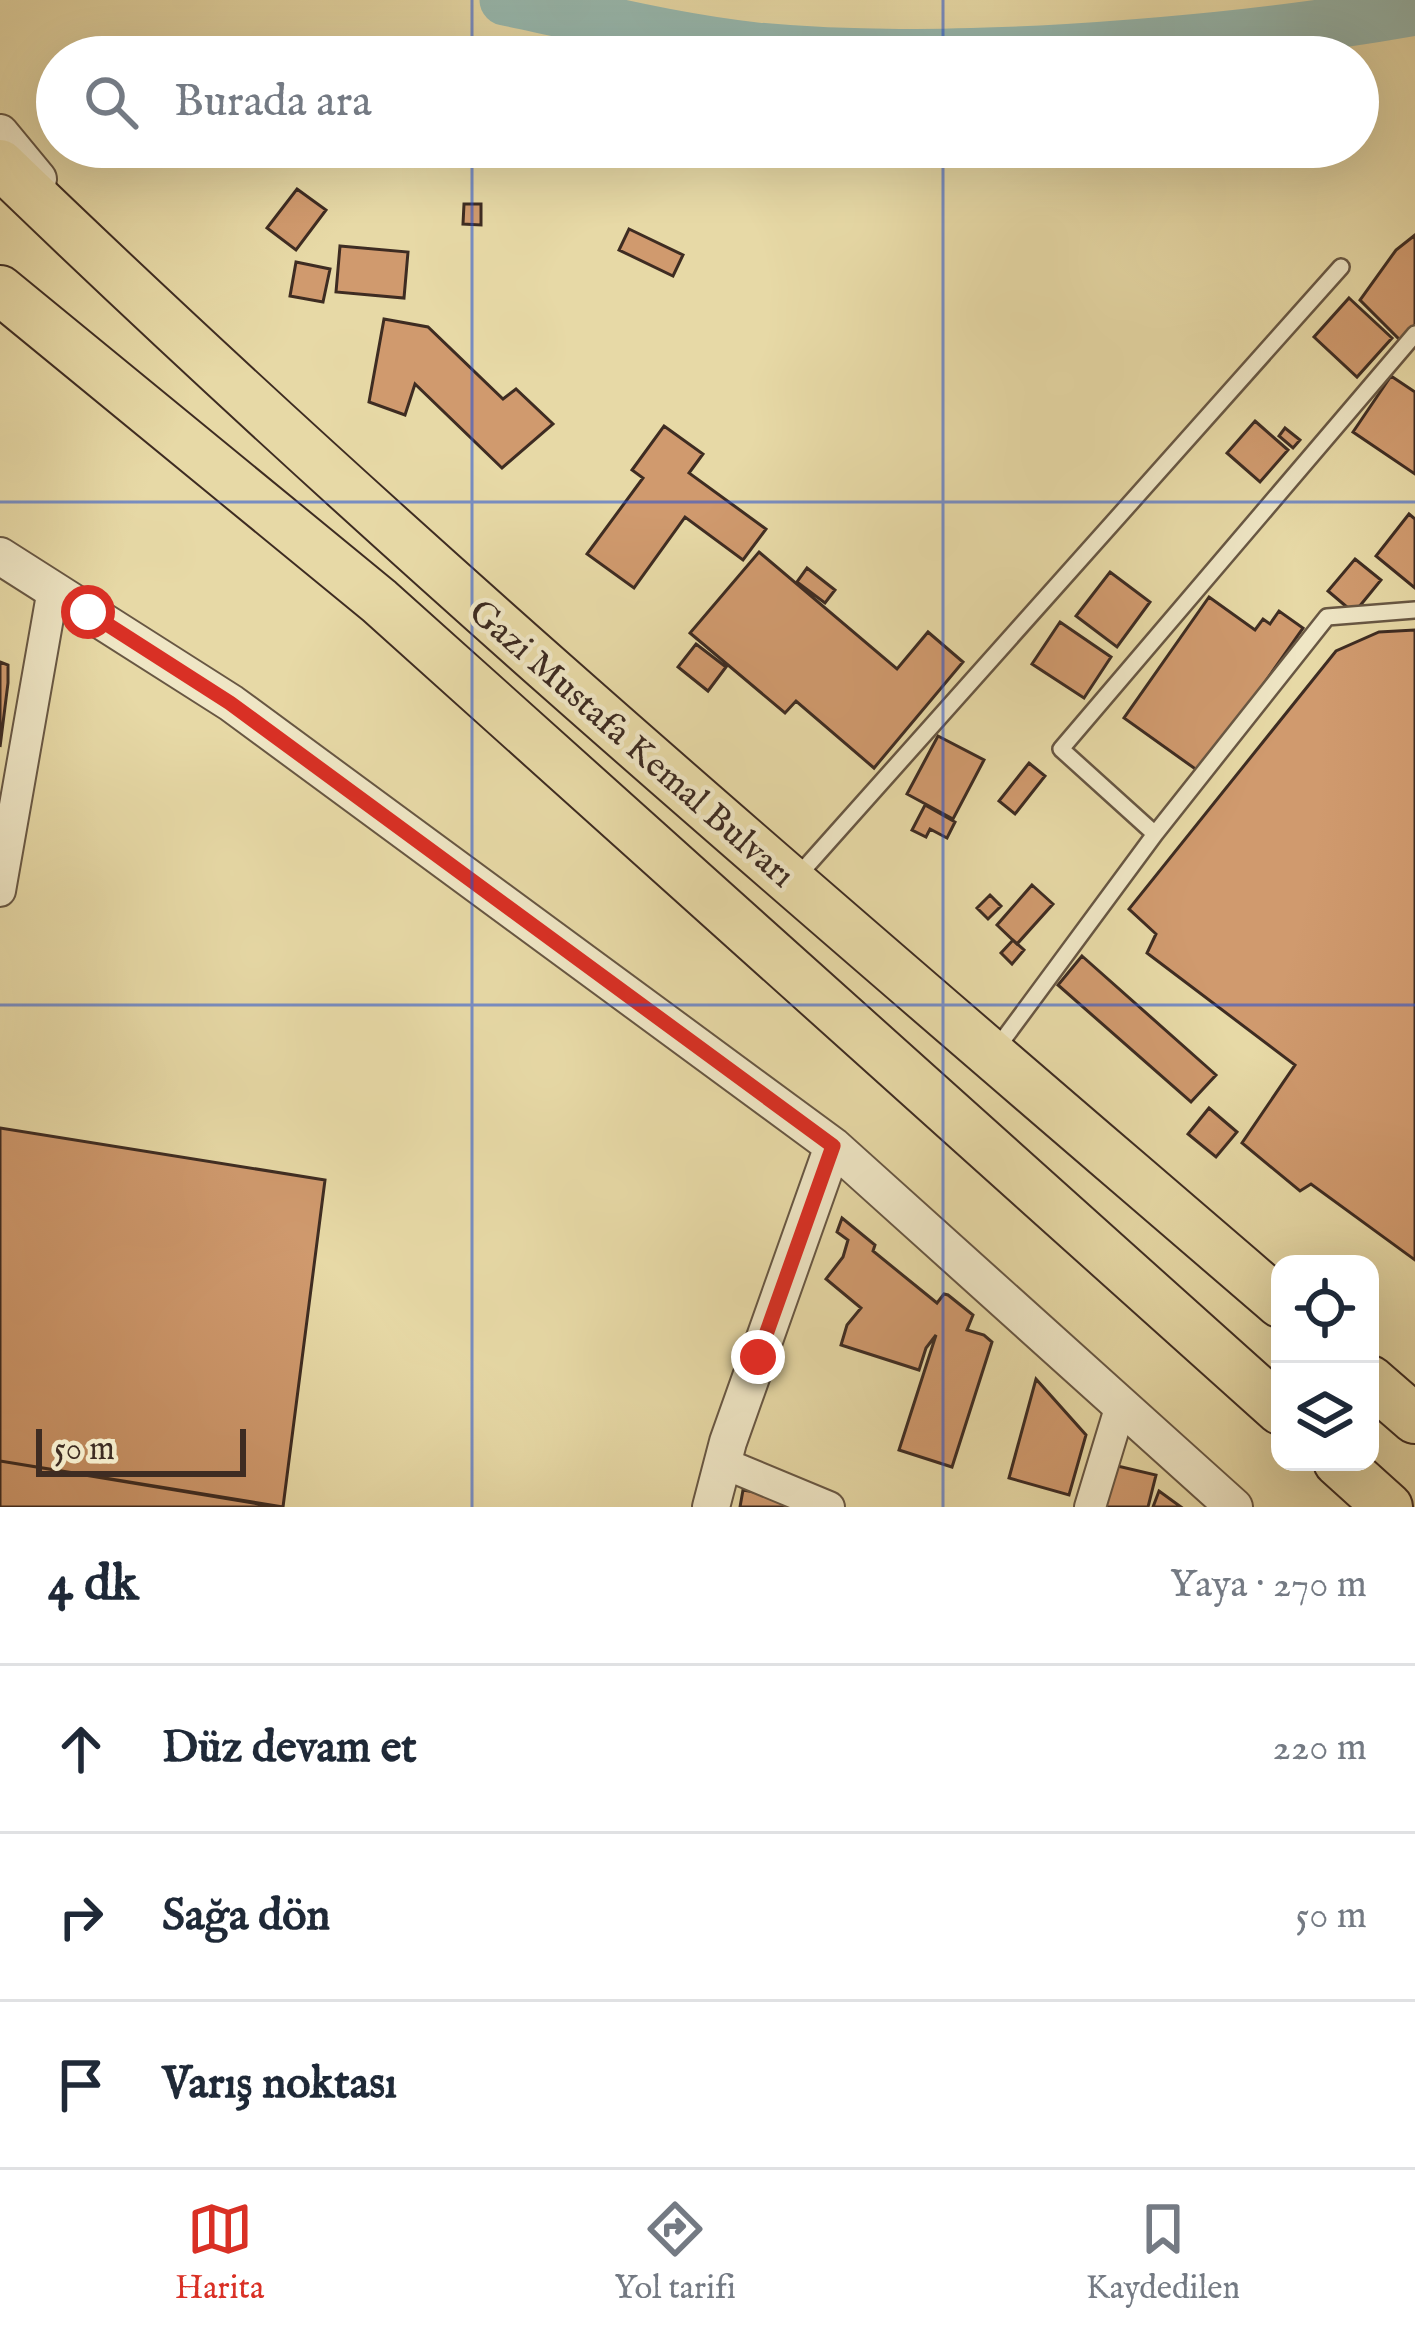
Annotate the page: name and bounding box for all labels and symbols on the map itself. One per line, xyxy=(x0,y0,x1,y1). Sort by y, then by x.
route start xyxy=(61,585,115,639)
street label: Gazi Mustafa Kemal Bulvarı xyxy=(458,590,804,899)
route end xyxy=(731,1330,785,1384)
scale bar xyxy=(36,1423,246,1476)

